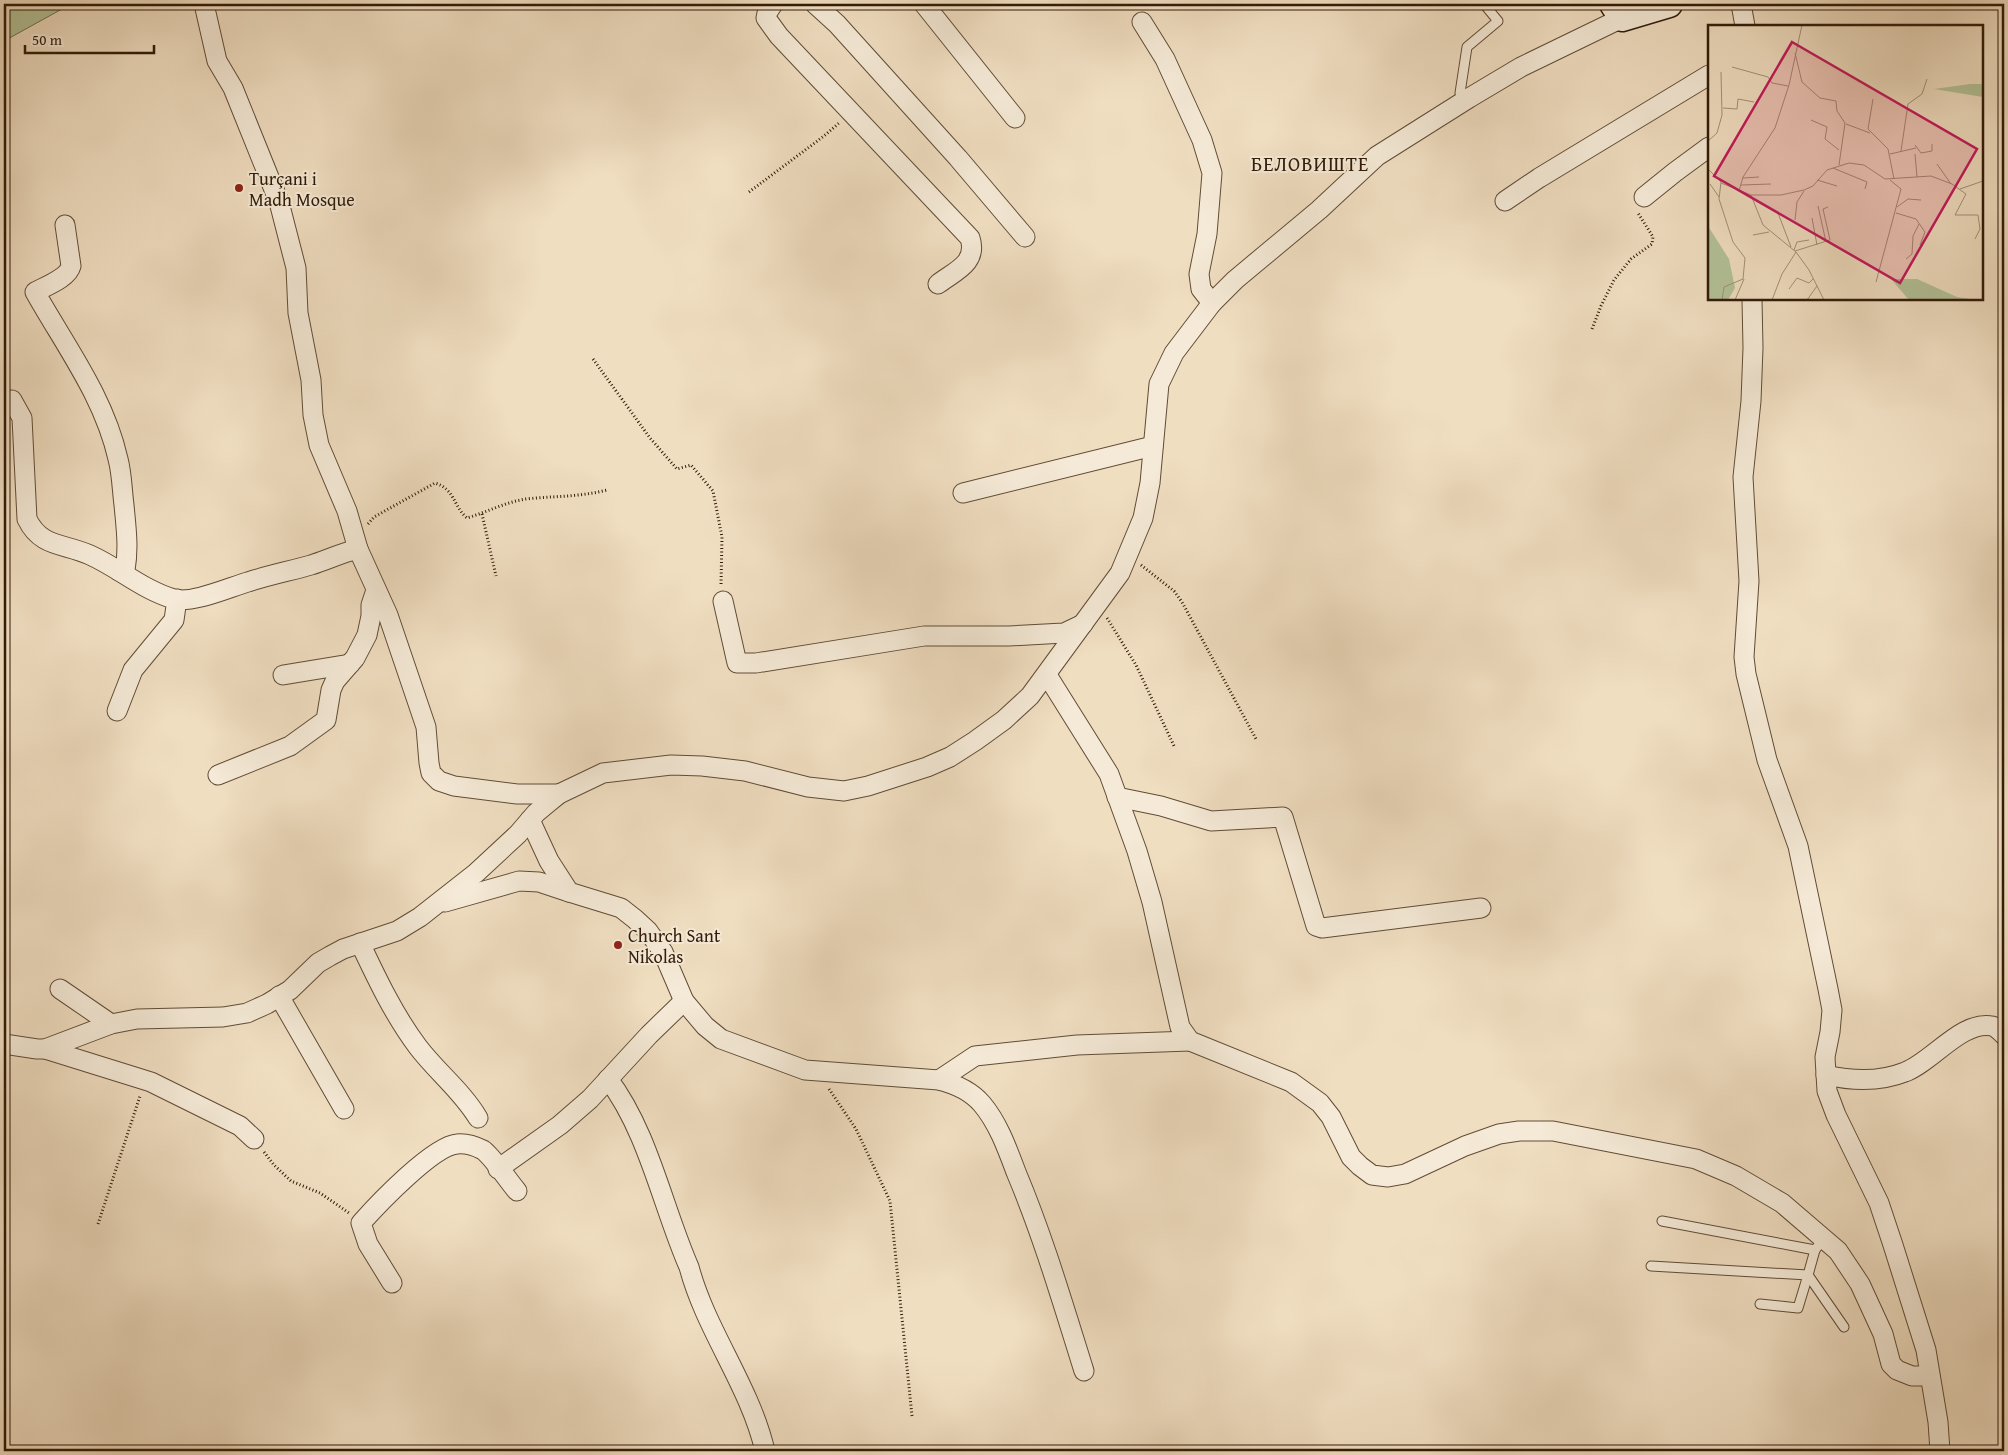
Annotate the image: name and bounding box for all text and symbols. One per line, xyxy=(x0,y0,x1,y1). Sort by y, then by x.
scale bar xyxy=(25,22,154,54)
inset map xyxy=(1708,25,1983,300)
text: 50 m xyxy=(32,29,63,50)
district label: БЕЛОВИШТЕ xyxy=(1251,149,1369,178)
place label: Turçani i Madh Mosque xyxy=(249,165,355,213)
marker: Turçani i Madh Mosque xyxy=(233,182,245,194)
place label: Church Sant Nikolas xyxy=(628,922,721,970)
marker: Church Sant Nikolas xyxy=(612,939,624,951)

